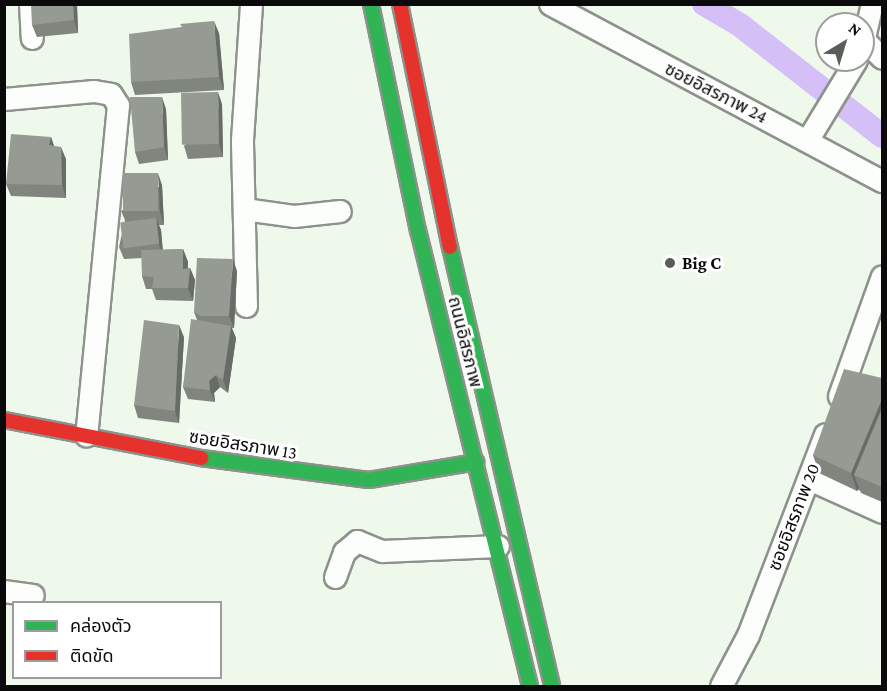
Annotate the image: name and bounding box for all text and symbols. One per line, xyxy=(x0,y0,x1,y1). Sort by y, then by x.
north arrow xyxy=(815,12,875,72)
text: N xyxy=(846,19,865,39)
street label: ซอยอิสรภาพ 24 xyxy=(661,58,771,128)
place label: Big C xyxy=(682,252,721,274)
marker: Big C xyxy=(663,256,677,270)
street label: ถนนอิสรภาพ xyxy=(443,294,487,390)
street label: ซอยอิสรภาพ 13 xyxy=(187,426,299,464)
street label: ซอยอิสรภาพ 20 xyxy=(764,460,824,574)
legend xyxy=(12,601,222,679)
text: คล่องตัว xyxy=(70,616,132,636)
text: ติดขัด xyxy=(70,646,113,666)

